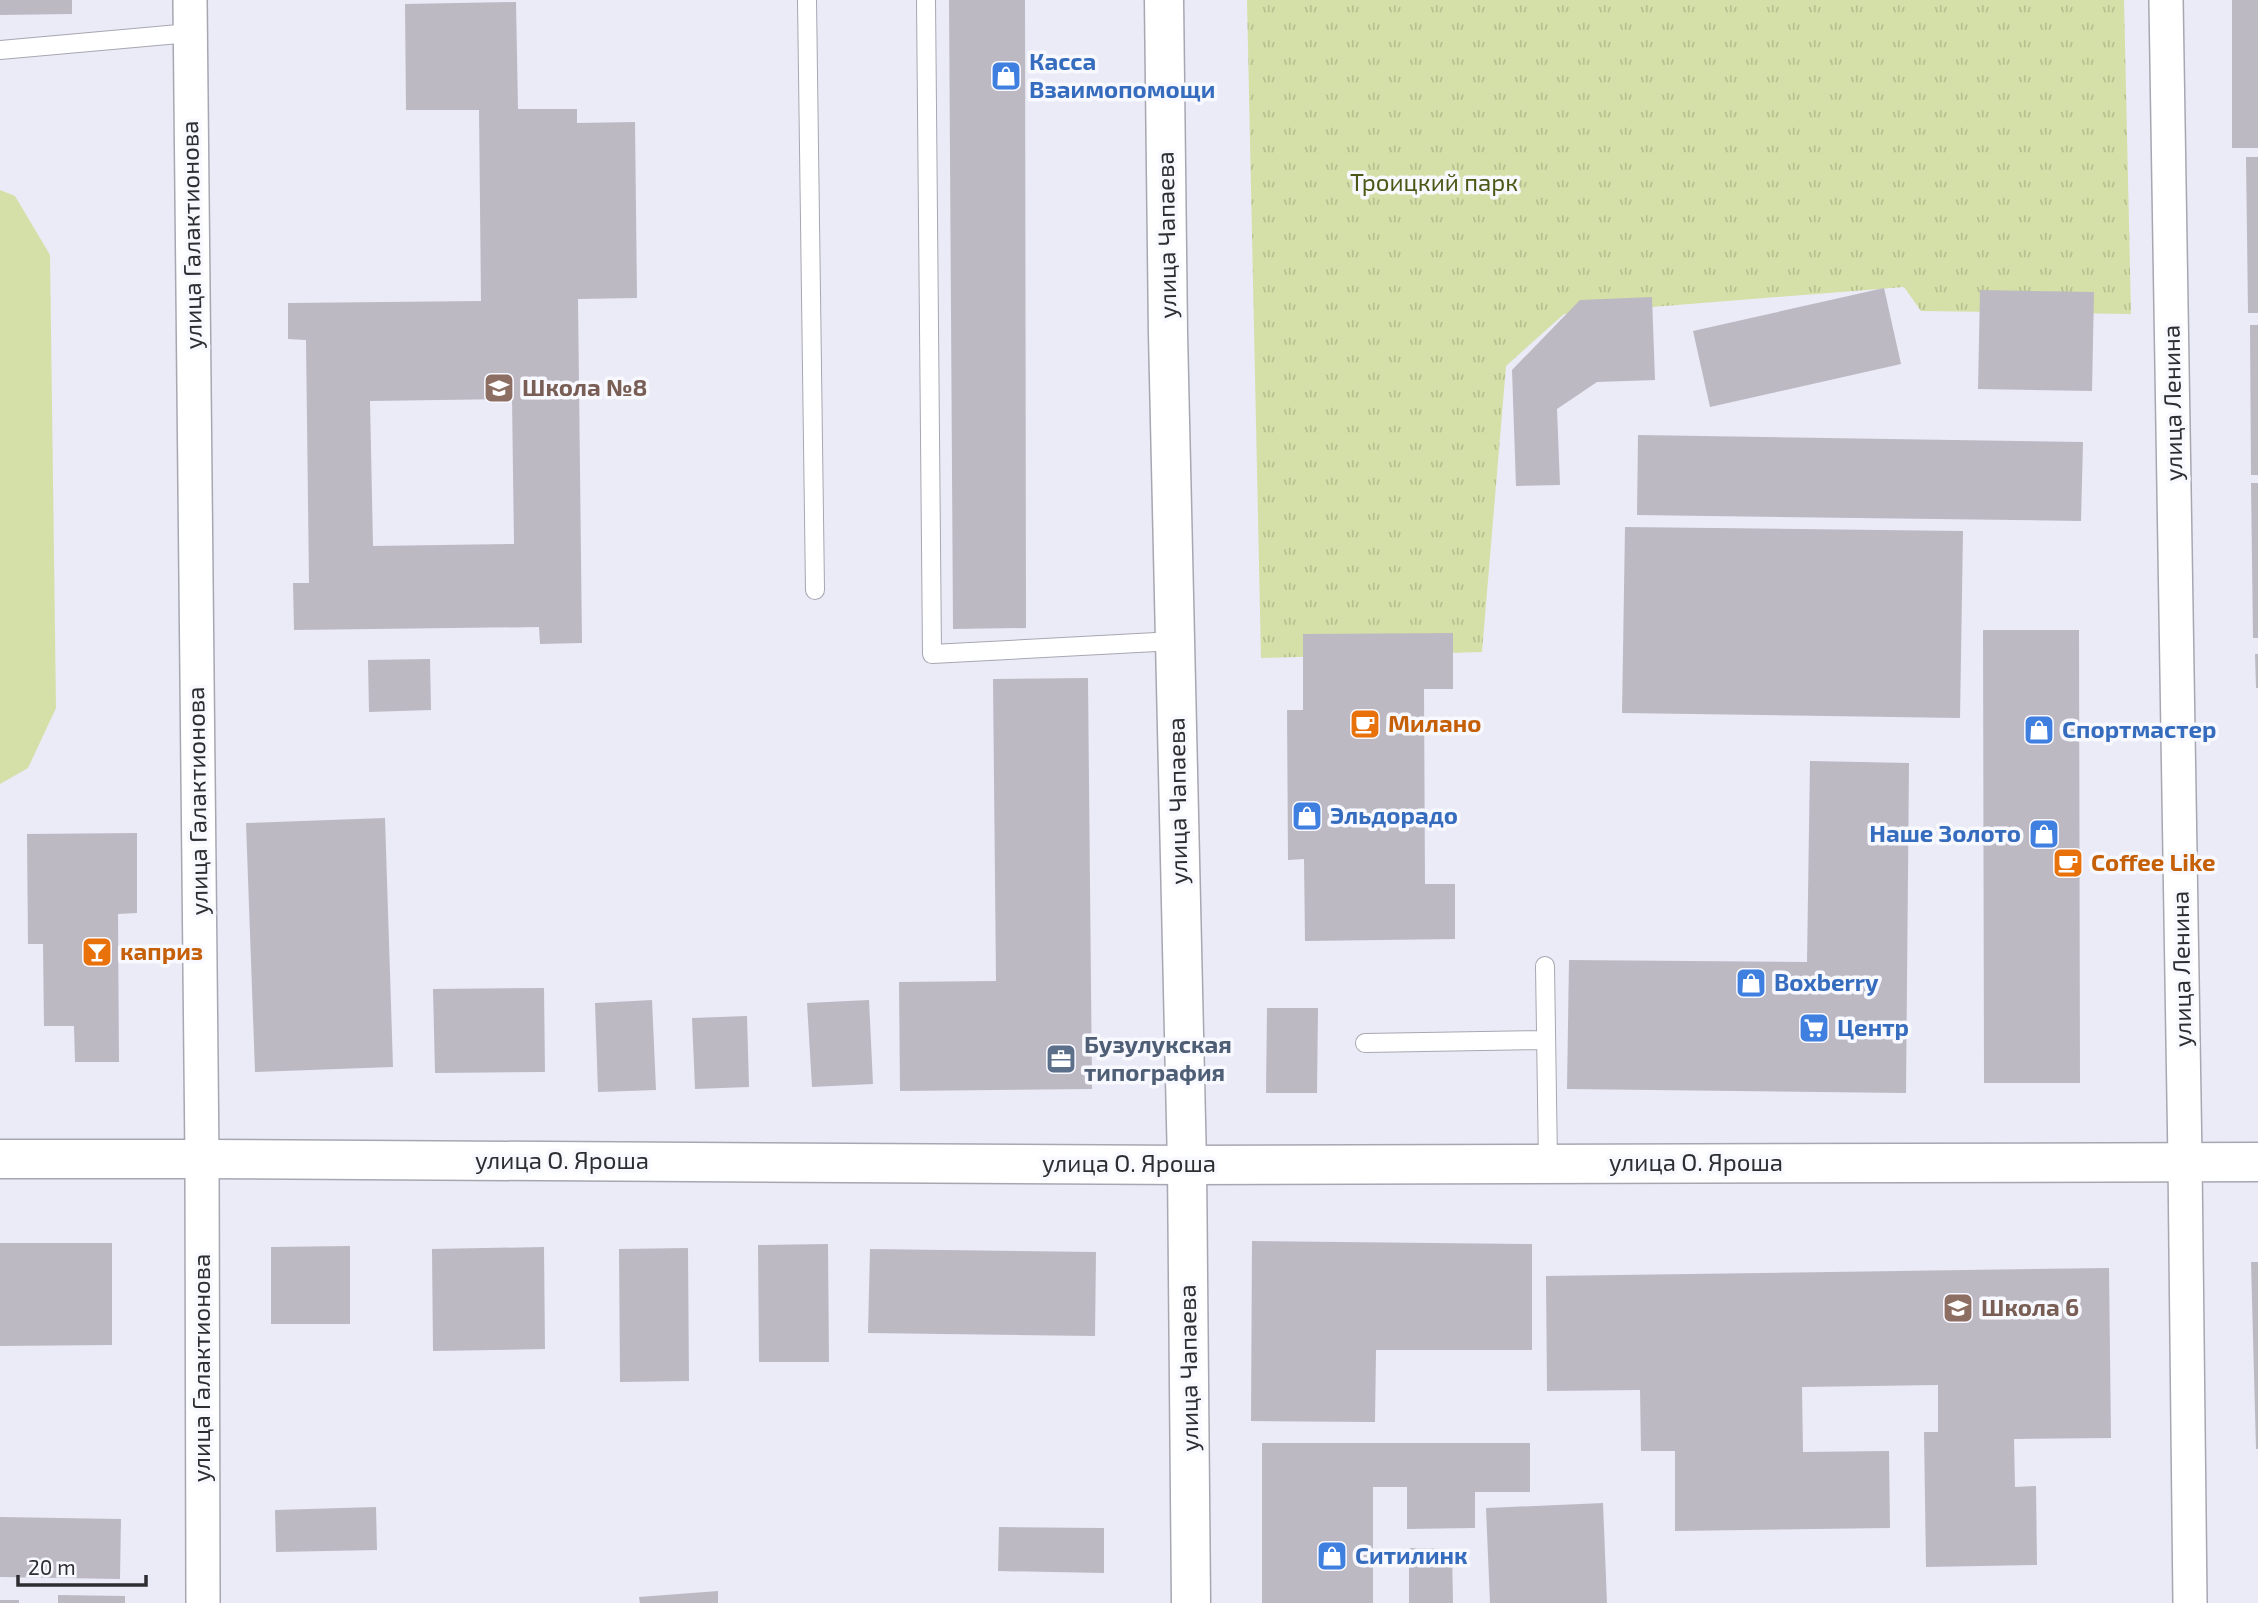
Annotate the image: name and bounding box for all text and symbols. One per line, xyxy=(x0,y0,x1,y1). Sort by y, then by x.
place label: Касса Взаимопомощи xyxy=(1029,46,1215,103)
shop icon: Касса Взаимопомощи xyxy=(989,59,1023,93)
street label: улица Галактионова xyxy=(174,120,208,350)
street label: улица Чапаева xyxy=(1150,151,1182,319)
park label: Троицкий парк xyxy=(1350,167,1518,196)
street label: улица Ленина xyxy=(2156,325,2188,481)
school or university icon: Школа №8 xyxy=(482,371,516,405)
place label: Школа №8 xyxy=(522,372,648,401)
street label: улица Галактионова xyxy=(180,686,214,916)
cafe icon: Милано xyxy=(1348,707,1382,741)
place label: Милано xyxy=(1388,708,1481,737)
shop icon: Спортмастер xyxy=(2022,713,2056,747)
place label: Спортмастер xyxy=(2062,714,2217,743)
street label: улица Чапаева xyxy=(1161,717,1193,885)
shop icon: Эльдорадо xyxy=(1290,799,1324,833)
place label: Эльдорадо xyxy=(1330,800,1458,829)
shop icon: Наше Золото xyxy=(2027,817,2061,851)
place label: Наше Золото xyxy=(1869,818,2021,847)
cafe icon: Coffee Like xyxy=(2051,846,2085,880)
place label: Coffee Like xyxy=(2091,847,2216,876)
street label: улица Ленина xyxy=(2165,891,2197,1047)
bar icon: каприз xyxy=(80,935,114,969)
place label: каприз xyxy=(120,936,203,965)
shop icon: Boxberry xyxy=(1734,966,1768,1000)
place label: Boxberry xyxy=(1774,967,1879,996)
supermarket icon: Центр xyxy=(1797,1011,1831,1045)
place label: Центр xyxy=(1837,1012,1909,1041)
place label: Бузулукская типография xyxy=(1084,1029,1232,1086)
office icon: Бузулукская типография xyxy=(1044,1042,1078,1076)
street label: улица О. Яроша xyxy=(475,1145,649,1175)
street label: улица О. Яроша xyxy=(1609,1147,1783,1177)
street label: улица О. Яроша xyxy=(1042,1148,1216,1178)
street label: улица Галактионова xyxy=(186,1254,216,1482)
street label: улица Чапаева xyxy=(1172,1284,1204,1452)
school or university icon: Школа 6 xyxy=(1941,1291,1975,1325)
place label: Школа 6 xyxy=(1981,1292,2079,1321)
shop icon: Ситилинк xyxy=(1315,1539,1349,1573)
place label: Ситилинк xyxy=(1355,1540,1468,1569)
scale bar xyxy=(18,1544,145,1588)
text: 20 m xyxy=(28,1554,76,1579)

